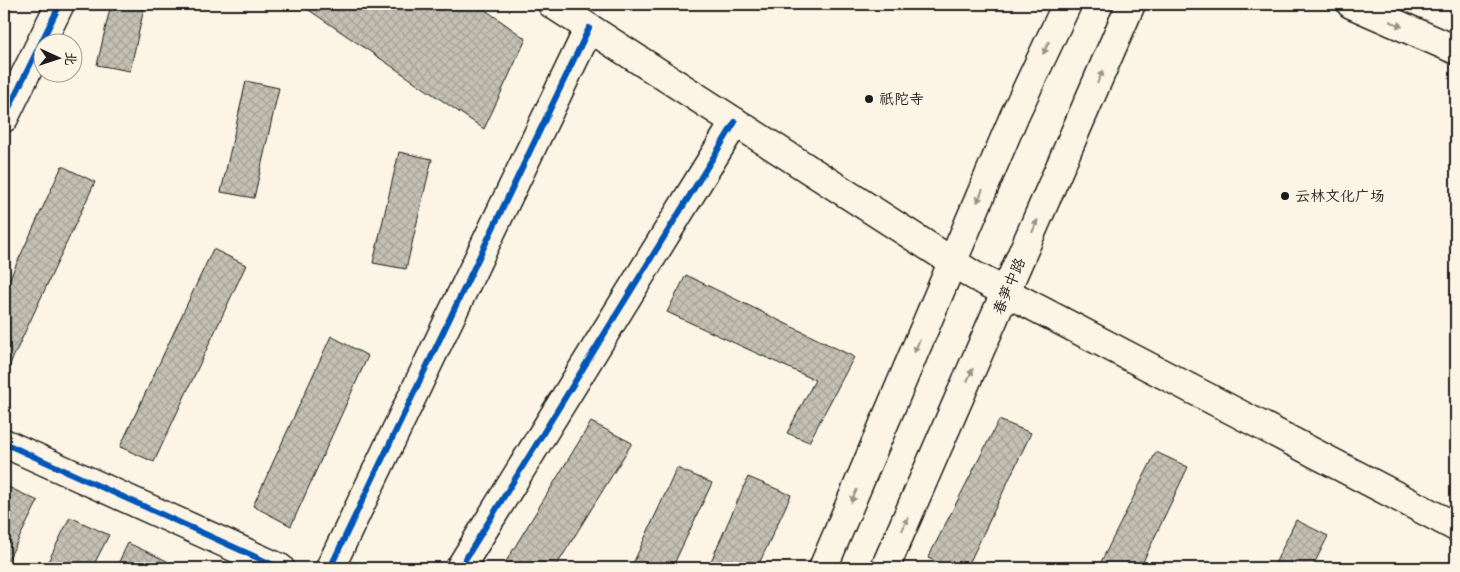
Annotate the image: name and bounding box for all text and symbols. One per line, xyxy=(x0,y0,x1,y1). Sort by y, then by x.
one-way arrow xyxy=(1389,20,1403,28)
north arrow xyxy=(32,32,82,82)
one-way arrow xyxy=(1042,41,1050,55)
text: 北 xyxy=(62,51,79,66)
one-way arrow xyxy=(1096,70,1104,84)
place label: 祇陀寺 xyxy=(879,90,924,109)
marker: 祇陀寺 xyxy=(863,93,875,105)
place label: 云林文化广场 xyxy=(1295,187,1385,206)
one-way arrow xyxy=(976,189,984,204)
marker: 云林文化广场 xyxy=(1279,190,1291,202)
one-way arrow xyxy=(1032,219,1040,233)
street label: 春笋中路 xyxy=(989,255,1030,318)
one-way arrow xyxy=(912,339,920,353)
one-way arrow xyxy=(967,368,975,382)
one-way arrow xyxy=(850,489,858,503)
one-way arrow xyxy=(901,517,909,531)

